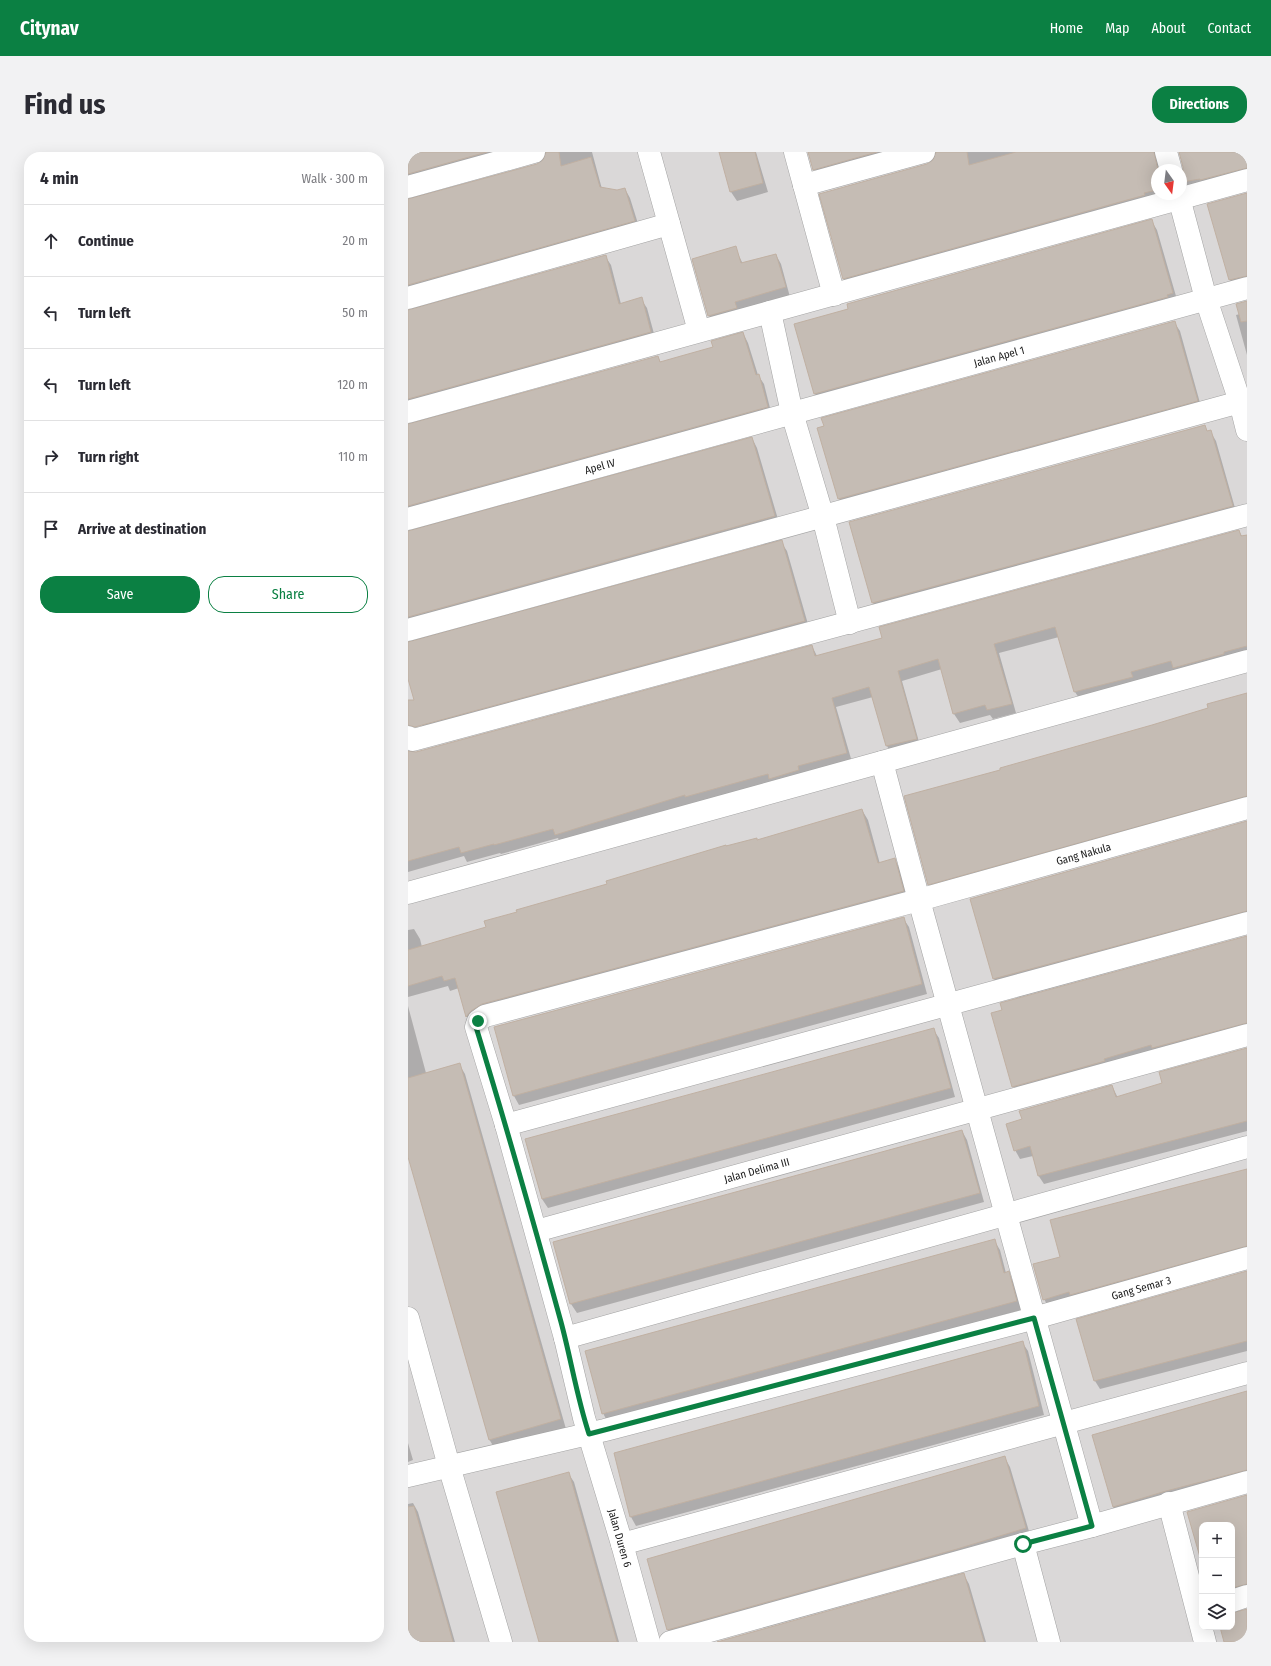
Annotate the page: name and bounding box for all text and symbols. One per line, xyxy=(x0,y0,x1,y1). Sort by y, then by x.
text: Citynav xyxy=(20,17,79,40)
text: Home xyxy=(1050,20,1083,37)
text: Map xyxy=(1105,20,1129,37)
text: About xyxy=(1151,20,1186,37)
text: Contact xyxy=(1208,20,1251,37)
button: Directions xyxy=(1152,86,1247,123)
text: Find us xyxy=(24,88,106,121)
north arrow xyxy=(1151,164,1187,200)
text: 4 min xyxy=(40,168,79,189)
text: Walk · 300 m xyxy=(302,171,368,186)
icon: ahead xyxy=(40,230,62,252)
text: Continue xyxy=(78,232,134,250)
text: 20 m xyxy=(342,233,368,248)
icon: left xyxy=(40,302,62,324)
text: Turn left xyxy=(78,304,131,322)
text: 50 m xyxy=(342,305,368,320)
street label: Jalan Apel 1 xyxy=(972,344,1026,370)
icon: left xyxy=(40,374,62,396)
text: Turn left xyxy=(78,376,131,394)
text: 120 m xyxy=(337,377,368,392)
icon: right xyxy=(40,446,62,468)
text: Turn right xyxy=(78,448,139,466)
text: 110 m xyxy=(338,449,368,464)
street label: Apel IV xyxy=(583,456,617,477)
icon: arrive xyxy=(40,518,62,540)
text: Arrive at destination xyxy=(78,520,206,538)
button: Save xyxy=(40,576,200,613)
button: Share xyxy=(208,576,368,613)
street label: Gang Nakula xyxy=(1055,840,1113,868)
route end xyxy=(469,1012,487,1030)
street label: Jalan Delima III xyxy=(723,1155,791,1186)
street label: Gang Semar 3 xyxy=(1110,1274,1173,1303)
street label: Jalan Duren 6 xyxy=(605,1508,634,1569)
map controls xyxy=(1199,1522,1235,1630)
button: + xyxy=(1199,1522,1235,1558)
route start xyxy=(1014,1535,1032,1553)
button: − xyxy=(1199,1558,1235,1594)
button: layers xyxy=(1199,1594,1235,1630)

